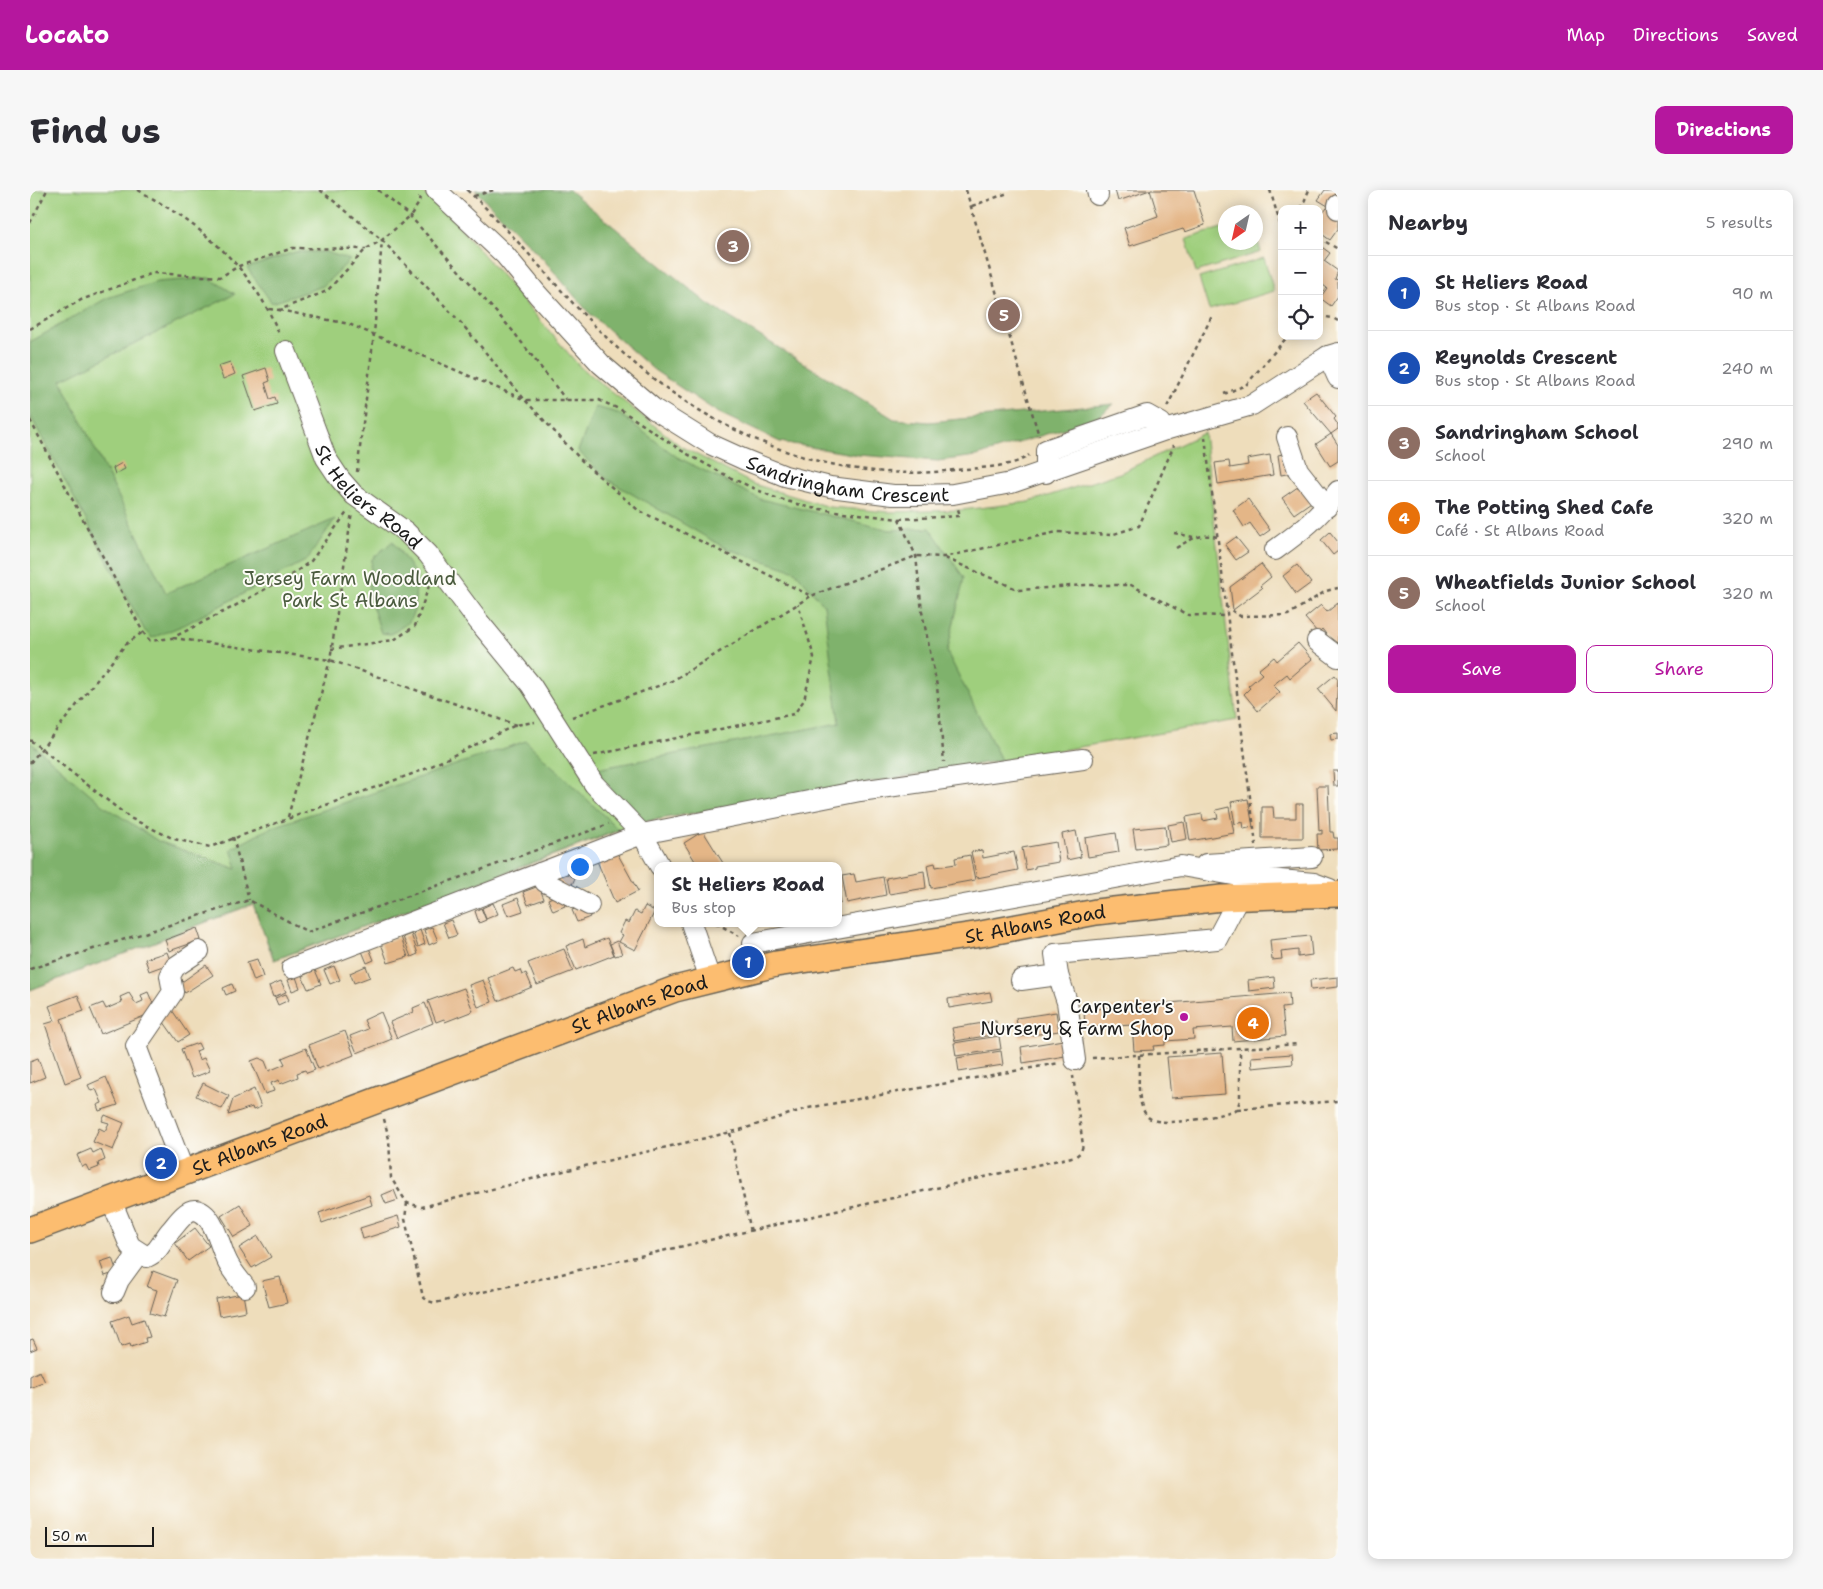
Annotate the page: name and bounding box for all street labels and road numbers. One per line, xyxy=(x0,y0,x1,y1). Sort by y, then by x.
street label: St Heliers Road xyxy=(309,441,428,554)
street label: Sandringham Crescent xyxy=(743,450,950,508)
street label: St Albans Road xyxy=(963,899,1107,949)
street label: St Albans Road xyxy=(568,969,710,1040)
street label: St Albans Road xyxy=(188,1108,331,1181)

